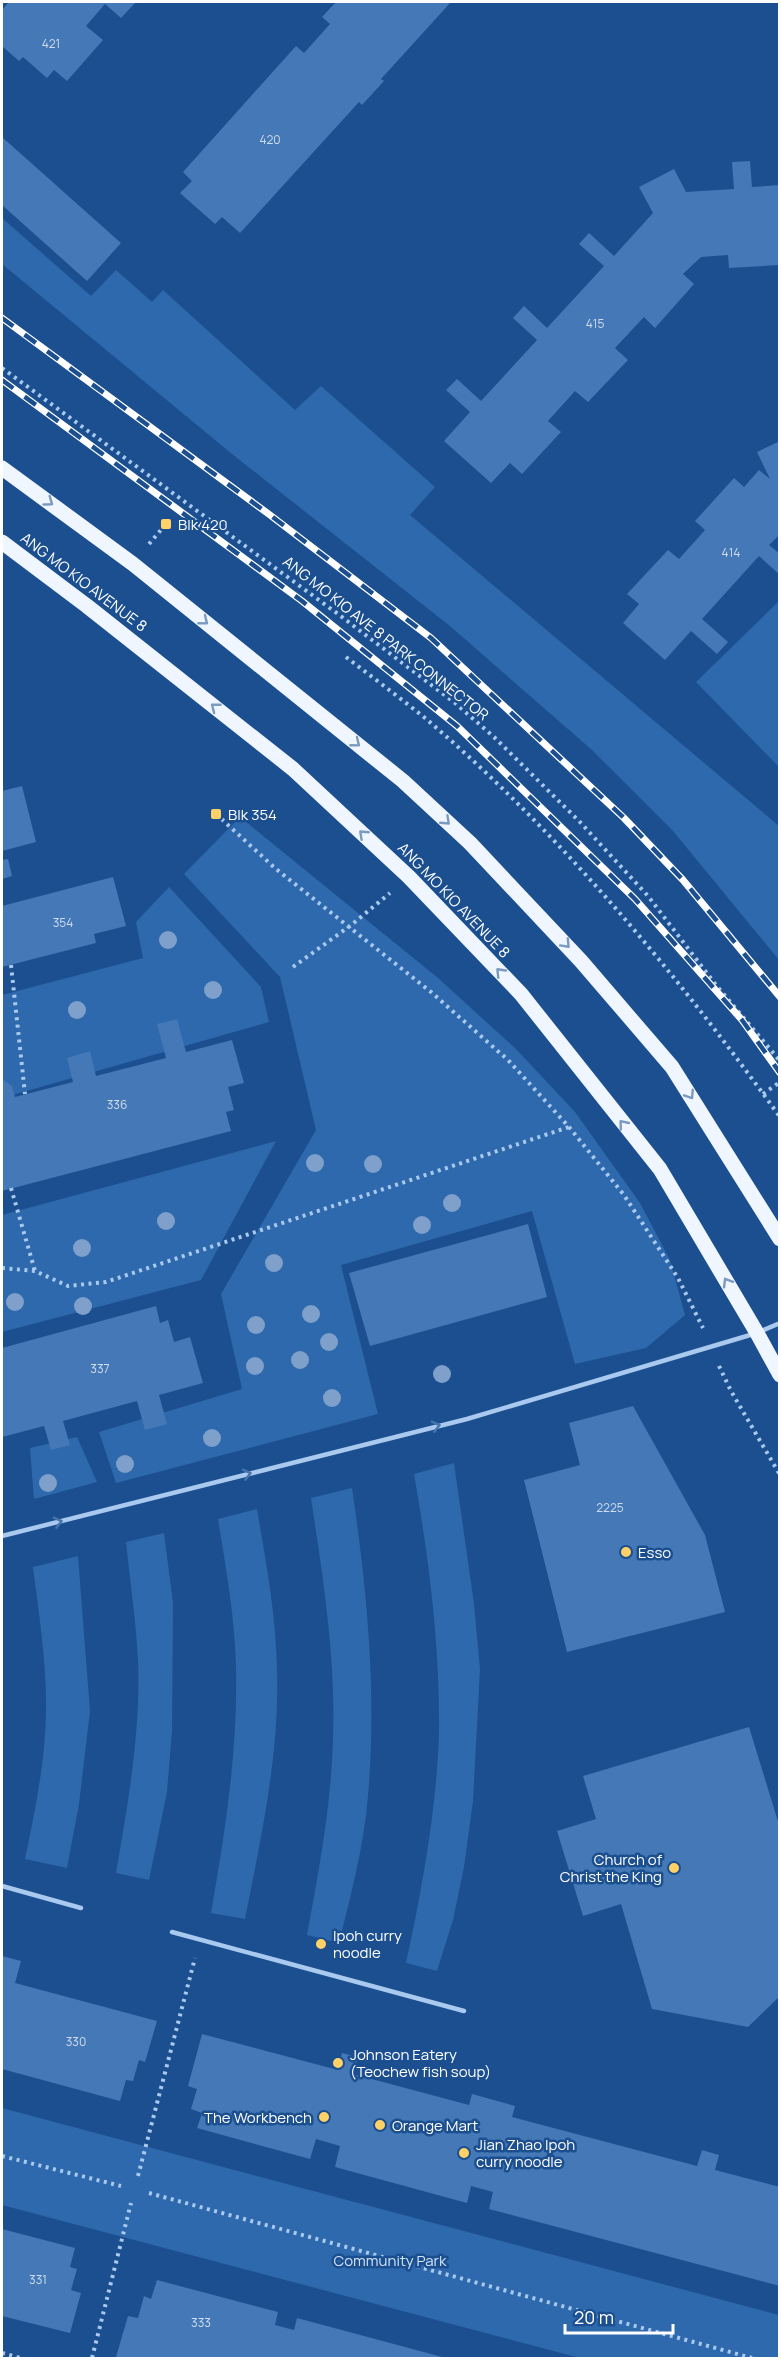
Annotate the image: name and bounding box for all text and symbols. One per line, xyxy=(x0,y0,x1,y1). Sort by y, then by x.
house number: 421 xyxy=(42,35,60,52)
house number: 420 xyxy=(259,131,281,148)
house number: 415 xyxy=(586,315,604,332)
one-way arrow xyxy=(42,495,53,506)
place label: Blk 420 xyxy=(178,514,228,535)
marker: Blk 420 xyxy=(159,517,173,531)
street label: ANG MO KIO AVENUE 8 xyxy=(17,528,151,636)
house number: 414 xyxy=(722,544,740,561)
street label: ANG MO KIO AVE 8 PARK CONNECTOR xyxy=(279,551,493,725)
one-way arrow xyxy=(197,613,208,624)
one-way arrow xyxy=(211,704,222,715)
one-way arrow xyxy=(349,735,360,746)
place label: Blk 354 xyxy=(228,804,277,825)
marker: Blk 354 xyxy=(209,807,223,821)
one-way arrow xyxy=(439,814,450,825)
one-way arrow xyxy=(359,830,370,841)
street label: ANG MO KIO AVENUE 8 xyxy=(393,838,515,962)
house number: 354 xyxy=(53,914,73,931)
one-way arrow xyxy=(559,937,570,948)
one-way arrow xyxy=(497,969,508,980)
one-way arrow xyxy=(683,1088,694,1099)
house number: 336 xyxy=(107,1096,127,1113)
one-way arrow xyxy=(619,1120,630,1131)
one-way arrow xyxy=(723,1278,734,1288)
house number: 337 xyxy=(90,1360,110,1377)
one-way arrow xyxy=(431,1421,441,1434)
one-way arrow xyxy=(241,1469,252,1481)
house number: 2225 xyxy=(596,1499,624,1516)
one-way arrow xyxy=(52,1517,63,1529)
place label: Esso xyxy=(638,1542,671,1563)
marker: Esso xyxy=(619,1545,633,1559)
place label: Church of Christ the King xyxy=(560,1849,663,1887)
marker: Church of Christ the King xyxy=(667,1861,681,1875)
place label: Ipoh curry noodle xyxy=(333,1925,402,1963)
marker: Ipoh curry noodle xyxy=(314,1937,328,1951)
house number: 330 xyxy=(66,2033,86,2050)
place label: Johnson Eatery (Teochew fish soup) xyxy=(350,2044,491,2082)
marker: Johnson Eatery (Teochew fish soup) xyxy=(331,2056,345,2070)
place label: The Workbench xyxy=(204,2107,312,2128)
marker: The Workbench xyxy=(317,2110,331,2124)
place label: Orange Mart xyxy=(392,2115,478,2136)
marker: Orange Mart xyxy=(373,2118,387,2132)
place label: Jian Zhao Ipoh curry noodle xyxy=(476,2134,575,2172)
marker: Jian Zhao Ipoh curry noodle xyxy=(457,2146,471,2160)
park label: Community Park xyxy=(334,2250,447,2271)
house number: 331 xyxy=(29,2271,47,2288)
scale bar xyxy=(565,2297,673,2335)
text: 20 m xyxy=(574,2305,614,2329)
house number: 333 xyxy=(191,2314,211,2331)

